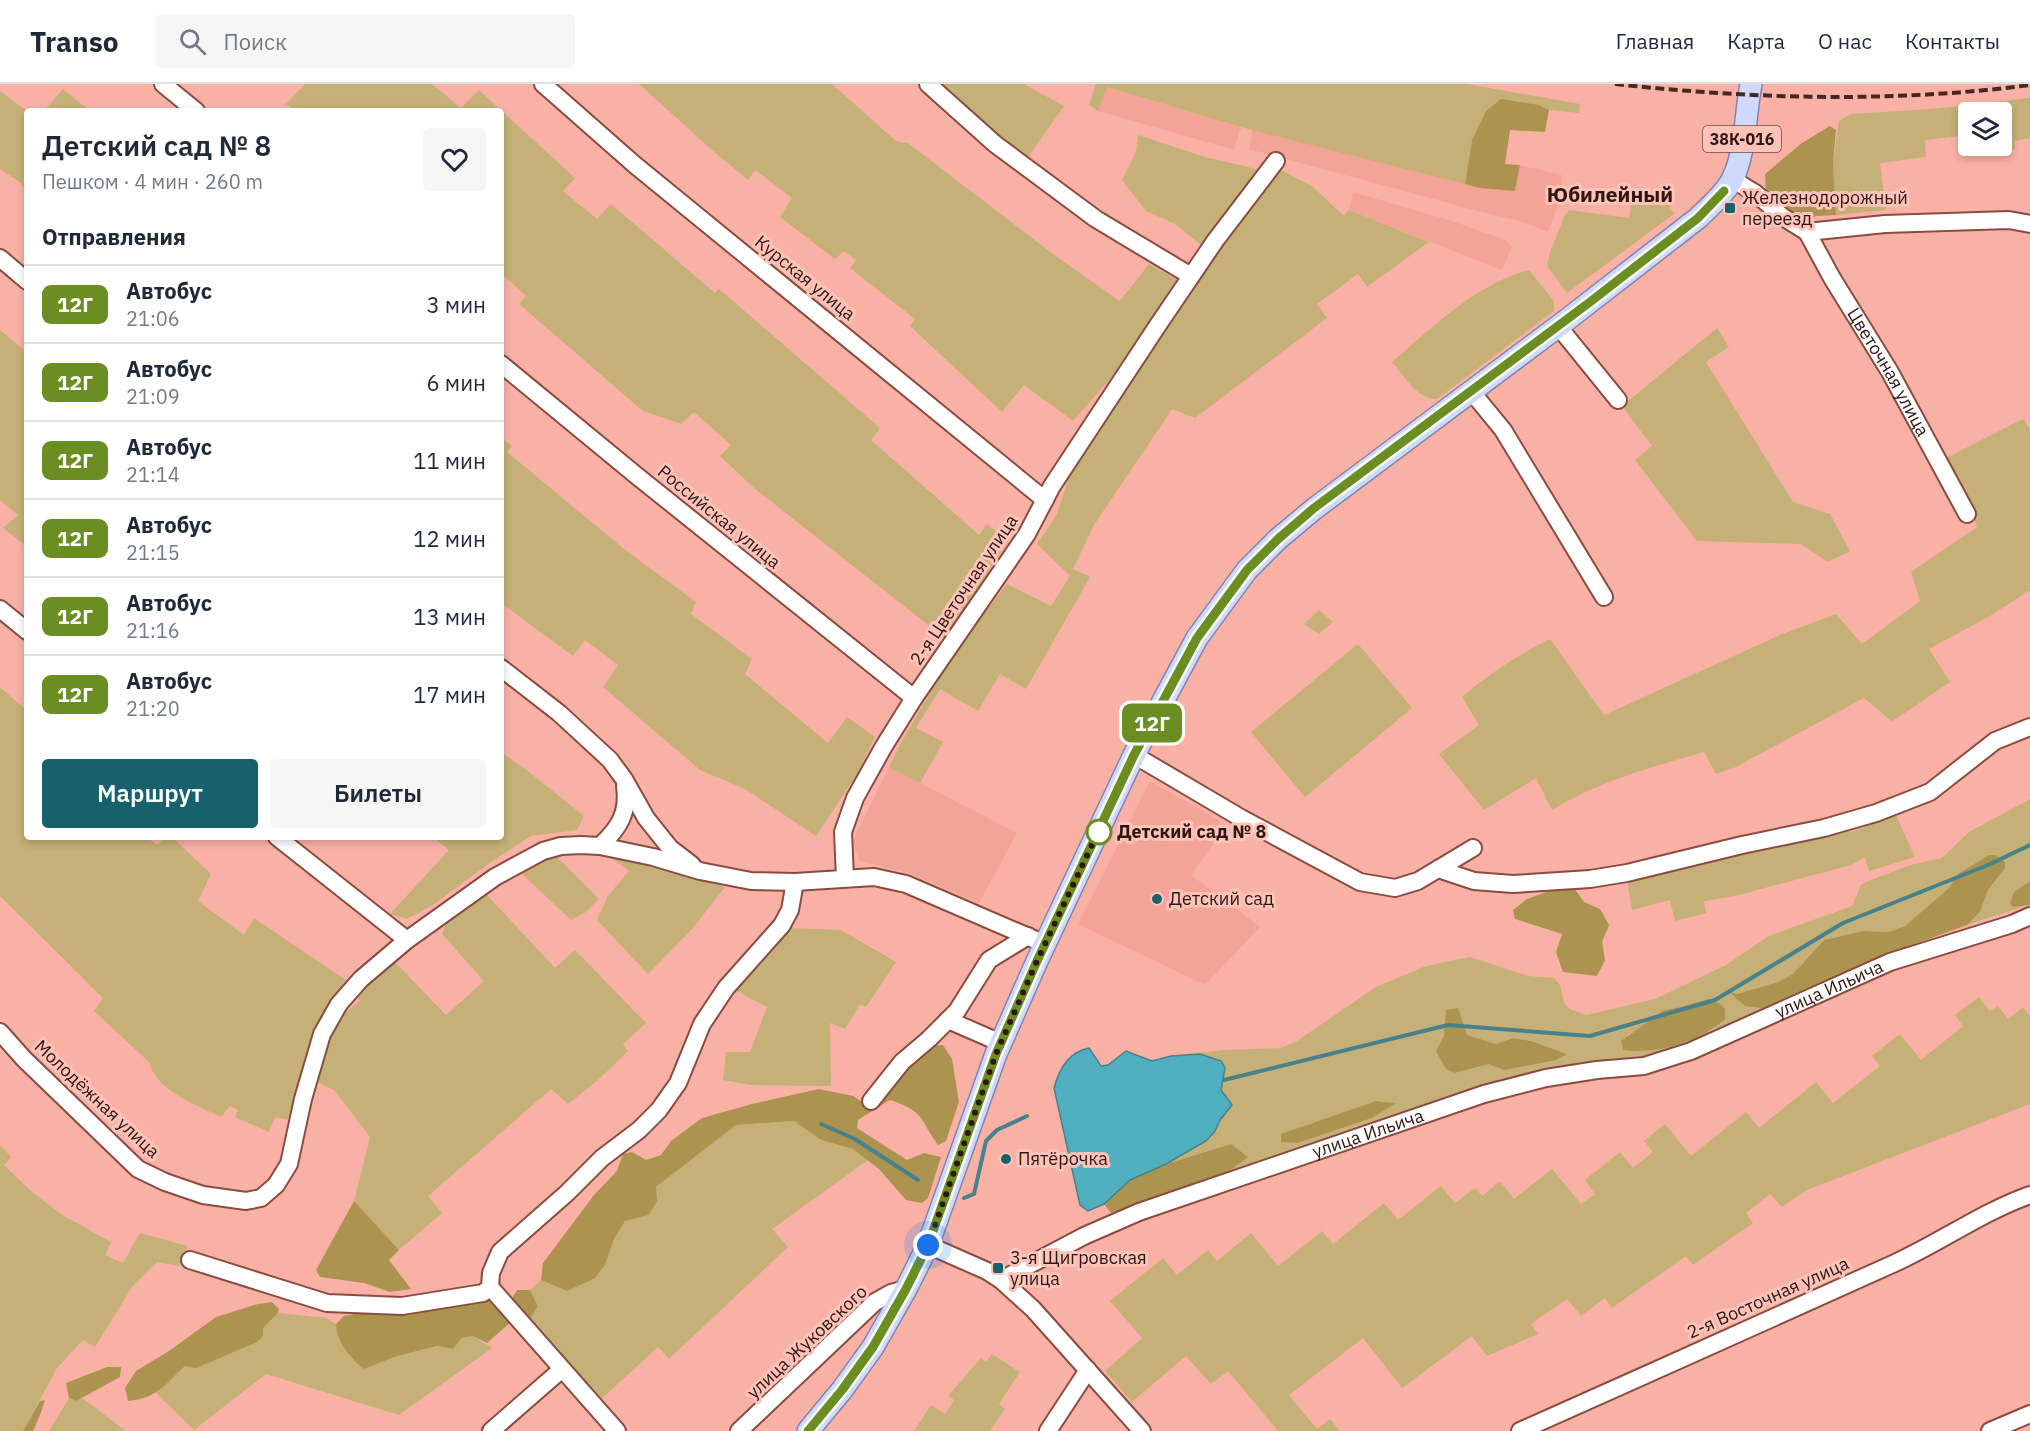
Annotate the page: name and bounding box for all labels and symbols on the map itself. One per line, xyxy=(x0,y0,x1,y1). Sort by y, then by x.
road number: 38К-016 xyxy=(1703,126,1781,152)
district label: Юбилейный xyxy=(1547,180,1673,208)
place label: Железнодорожный переезд xyxy=(1742,186,1908,230)
marker: Железнодорожный переезд xyxy=(1723,201,1737,215)
street label: Курская улица xyxy=(750,230,861,325)
street label: Цветочная улица xyxy=(1842,303,1935,441)
street label: Российская улица xyxy=(653,460,786,574)
street label: 2-я Цветочная улица xyxy=(905,510,1023,669)
line badge: 12Г xyxy=(1118,704,1186,742)
marker: Детский сад № 8 xyxy=(1086,819,1112,845)
place label: Детский сад № 8 xyxy=(1117,820,1267,843)
place label: Детский сад xyxy=(1169,887,1274,910)
marker: Детский сад xyxy=(1150,892,1164,906)
street label: улица Ильича xyxy=(1771,954,1887,1023)
street label: Молодёжная улица xyxy=(30,1035,165,1163)
street label: улица Ильича xyxy=(1309,1103,1427,1163)
place label: Пятёрочка xyxy=(1018,1147,1108,1170)
marker: Пятёрочка xyxy=(999,1152,1013,1166)
your location xyxy=(913,1230,943,1260)
place label: 3-я Щигровская улица xyxy=(1010,1246,1147,1290)
street label: 2-я Восточная улица xyxy=(1683,1251,1853,1344)
marker: 3-я Щигровская улица xyxy=(991,1261,1005,1275)
street label: улица Жуковского xyxy=(742,1280,872,1403)

